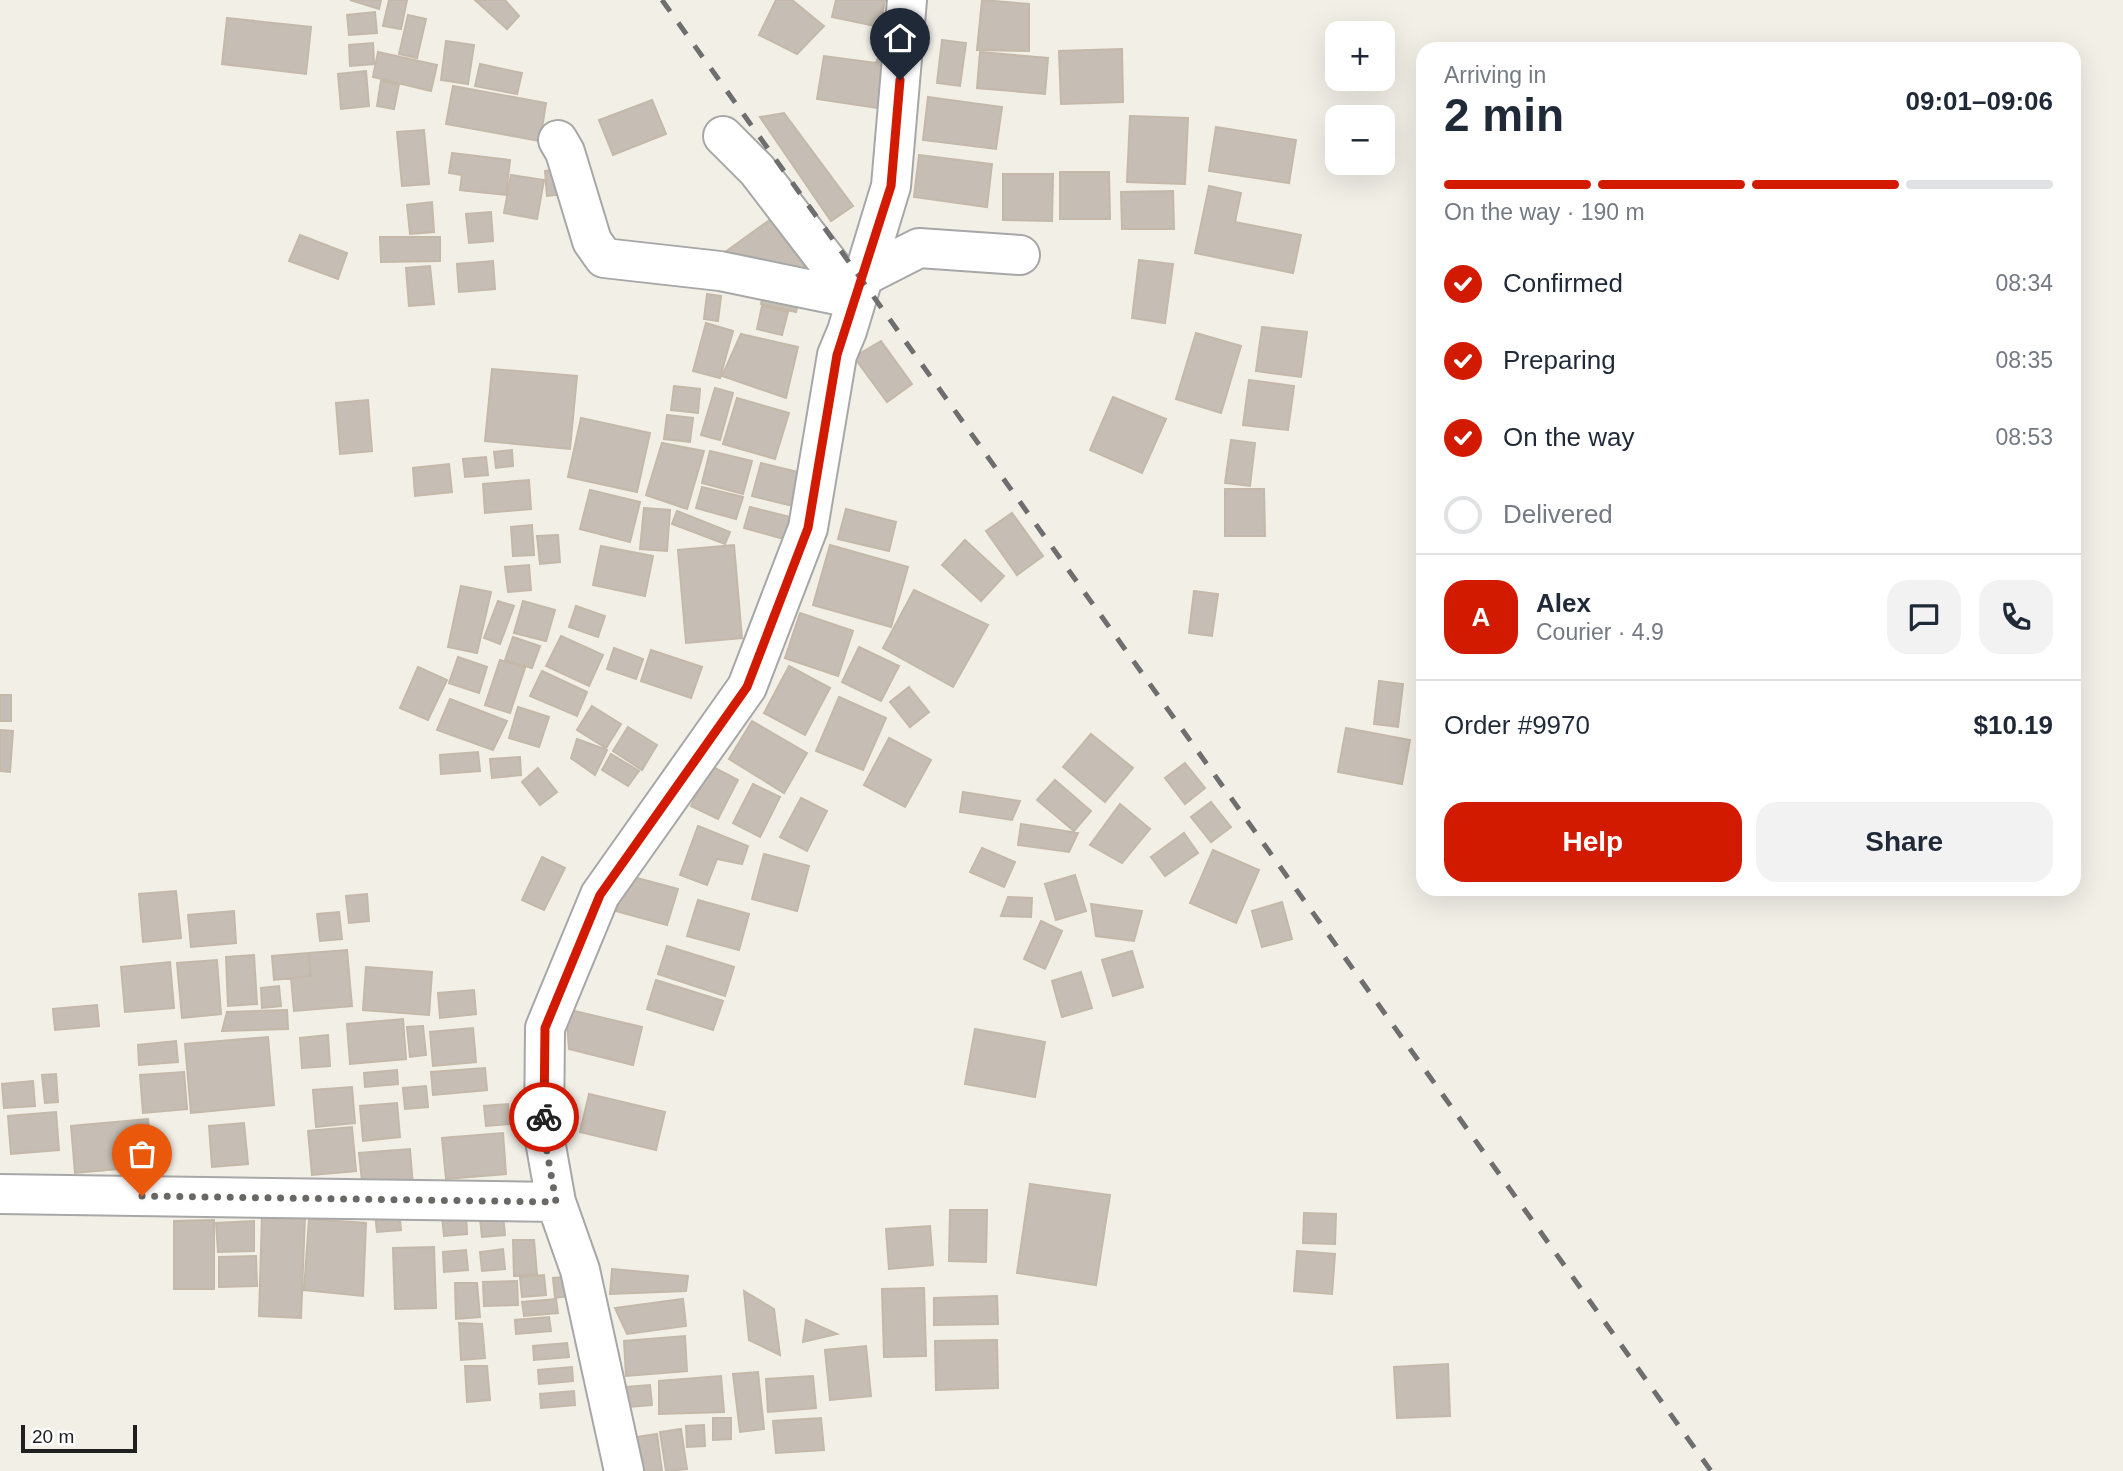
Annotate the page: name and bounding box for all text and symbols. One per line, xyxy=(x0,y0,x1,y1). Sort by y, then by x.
pin xyxy=(870,8,930,80)
icon: home xyxy=(881,19,919,57)
map controls xyxy=(1325,21,1395,175)
button: + xyxy=(1325,21,1395,91)
text: Arriving in xyxy=(1444,62,1546,88)
text: 09:01–09:06 xyxy=(1906,86,2053,116)
text: 2 min xyxy=(1444,89,1564,141)
button: − xyxy=(1325,105,1395,175)
text: On the way · 190 m xyxy=(1444,199,1645,225)
icon: check xyxy=(1444,265,1482,303)
text: Confirmed xyxy=(1503,268,1623,298)
text: 08:34 xyxy=(1995,270,2053,296)
icon: check xyxy=(1444,342,1482,380)
text: Preparing xyxy=(1503,345,1616,375)
text: 08:35 xyxy=(1995,347,2053,373)
icon: check xyxy=(1444,419,1482,457)
text: On the way xyxy=(1503,422,1635,452)
text: 08:53 xyxy=(1995,424,2053,450)
text: Delivered xyxy=(1503,499,1613,529)
button: chat xyxy=(1887,580,1961,654)
button: phone xyxy=(1979,580,2053,654)
text: Alex xyxy=(1536,588,1591,618)
text: A xyxy=(1472,602,1490,632)
text: Courier · 4.9 xyxy=(1536,619,1664,645)
text: Order #9970 xyxy=(1444,710,1590,740)
text: $10.19 xyxy=(1973,710,2053,740)
button: Help xyxy=(1444,802,1742,882)
button: Share xyxy=(1756,802,2053,882)
courier xyxy=(509,1082,579,1152)
icon: bike xyxy=(525,1098,563,1136)
pin xyxy=(112,1124,172,1196)
icon: bag xyxy=(123,1135,161,1173)
scale bar xyxy=(21,1422,136,1454)
text: 20 m xyxy=(32,1426,74,1447)

